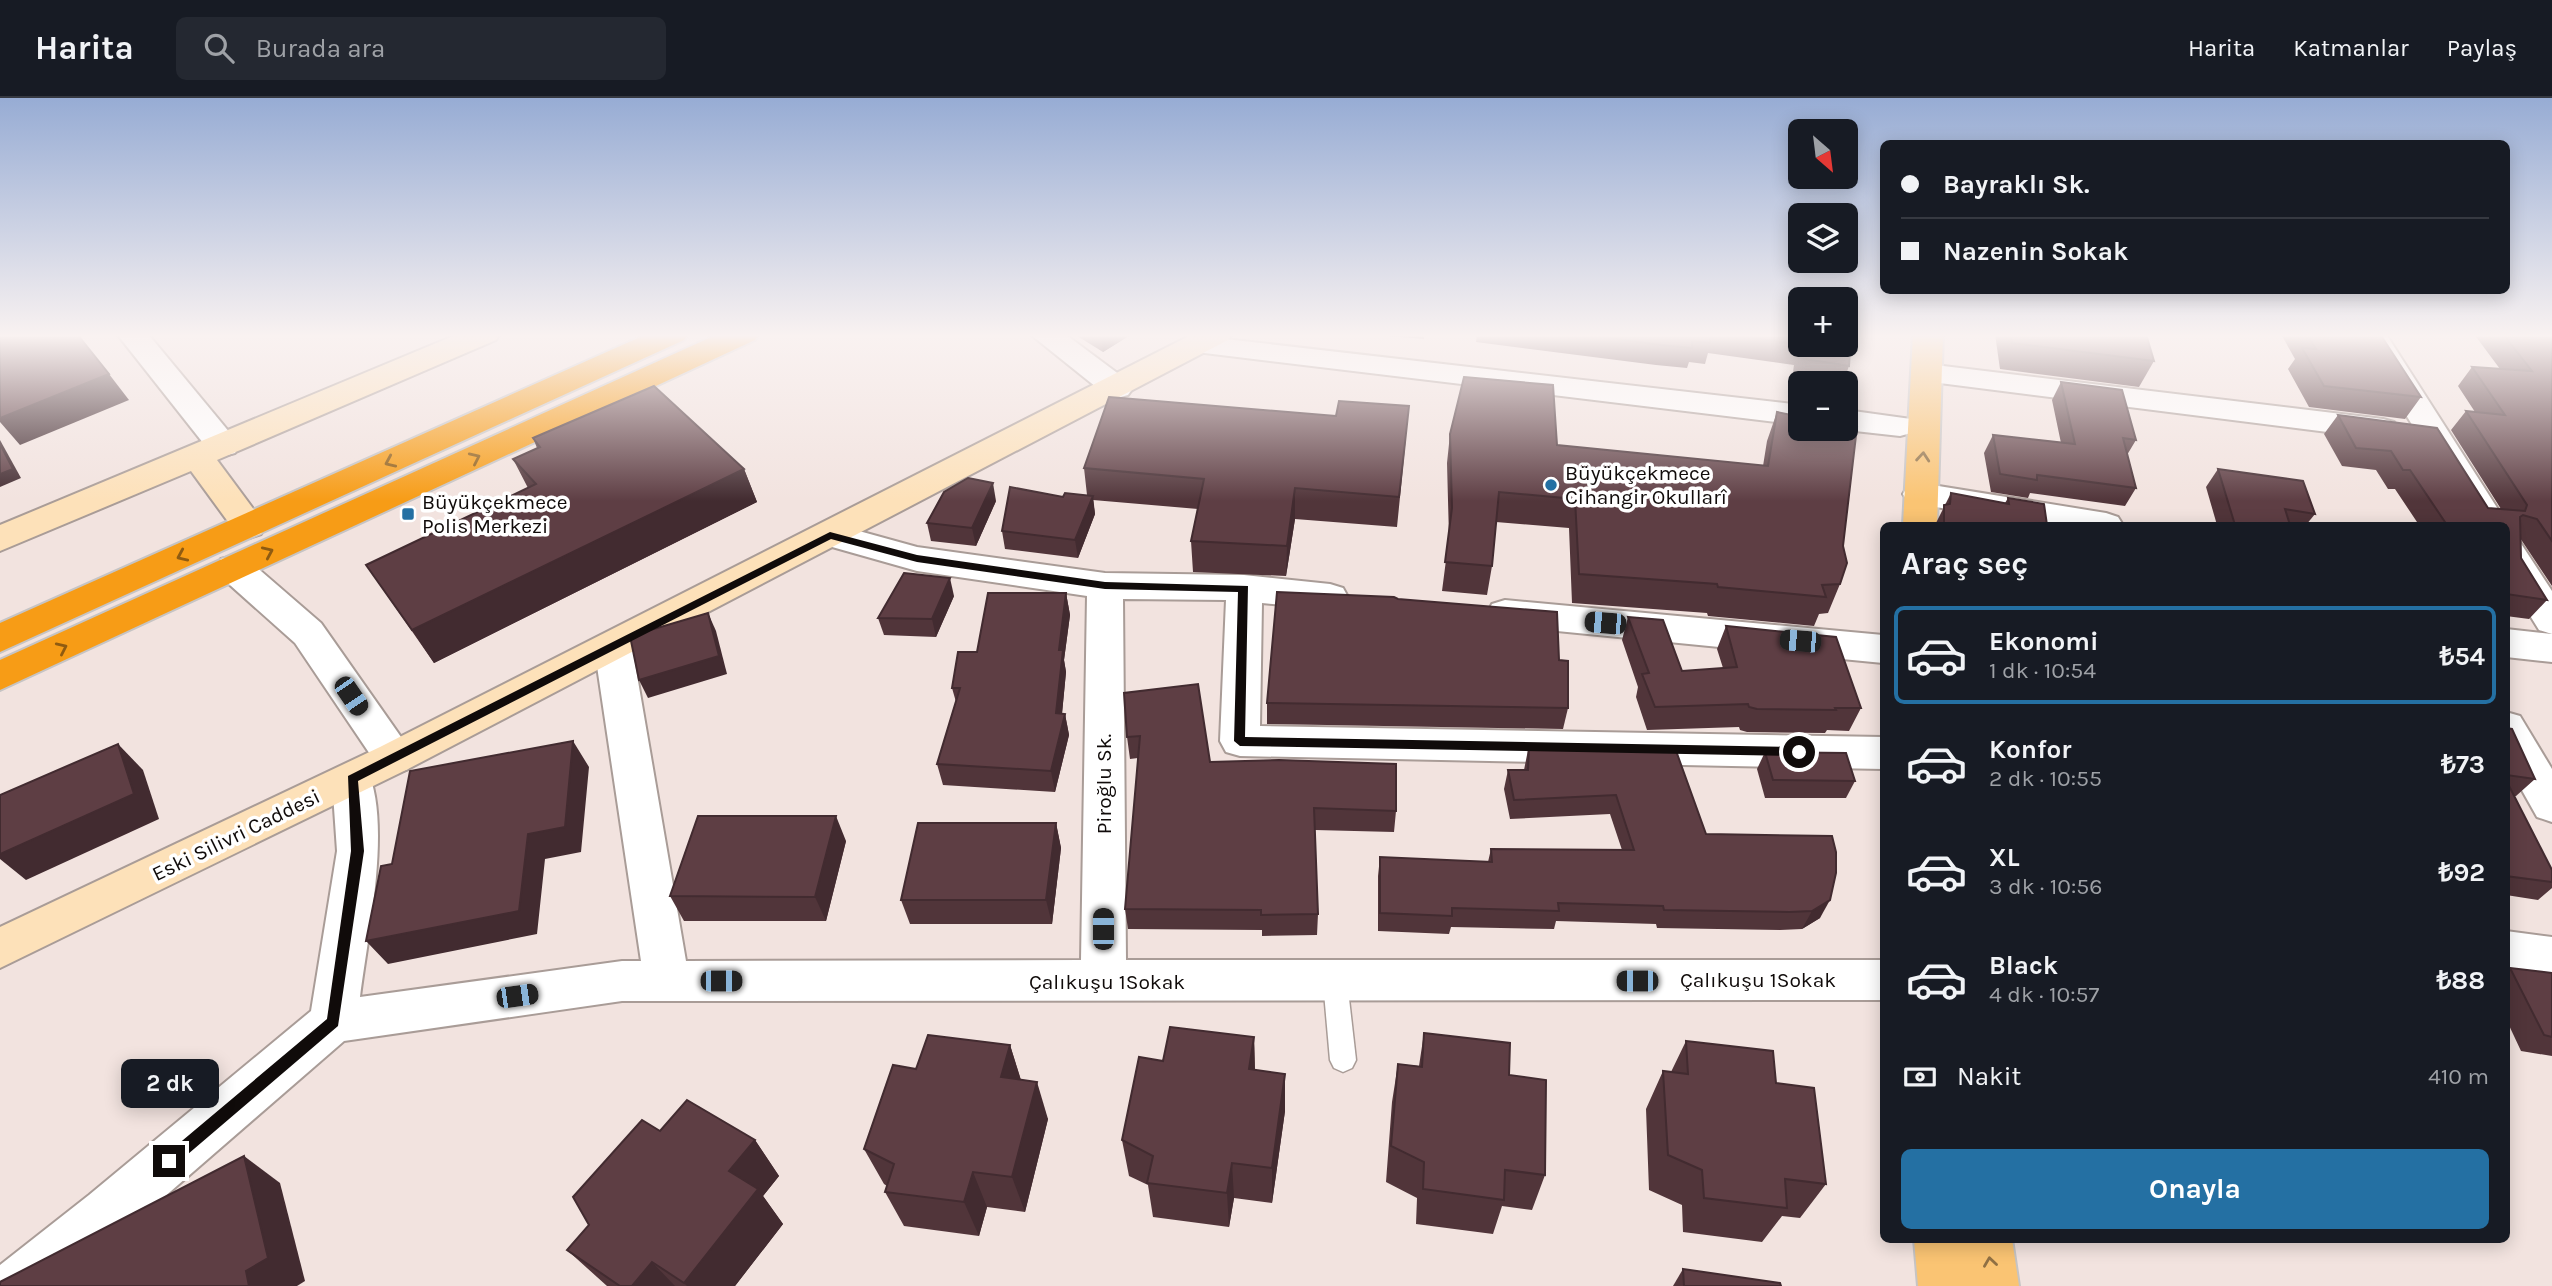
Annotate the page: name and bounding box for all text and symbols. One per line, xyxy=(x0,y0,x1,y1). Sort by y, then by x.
search box xyxy=(176,17,666,80)
text: Harita xyxy=(35,29,134,67)
icon: search xyxy=(200,29,238,67)
text: Burada ara xyxy=(256,33,385,64)
text: Harita xyxy=(2188,34,2255,62)
text: Katmanlar xyxy=(2293,34,2409,62)
text: Paylaş xyxy=(2447,34,2517,62)
north arrow xyxy=(1788,119,1858,189)
map controls xyxy=(1788,119,1858,441)
text: Bayraklı Sk. xyxy=(1943,169,2090,200)
button: layers xyxy=(1788,203,1858,273)
text: Nazenin Sokak xyxy=(1943,236,2128,267)
button: + xyxy=(1788,287,1858,357)
button: − xyxy=(1788,371,1858,441)
one-way arrow xyxy=(1915,451,1930,462)
one-way arrow xyxy=(468,452,480,466)
one-way arrow xyxy=(385,454,397,468)
place label: Büyükçekmece Cihangir Okullarî xyxy=(1565,461,1728,509)
marker: Büyükçekmece Cihangir Okullarî xyxy=(1543,477,1559,493)
place label: Büyükçekmece Polis Merkezi xyxy=(422,490,568,538)
marker: Büyükçekmece Polis Merkezi xyxy=(400,506,416,522)
text: Araç seç xyxy=(1901,545,2028,582)
one-way arrow xyxy=(261,546,274,560)
one-way arrow xyxy=(177,548,190,562)
car xyxy=(1584,611,1627,635)
icon: car xyxy=(1905,624,1968,687)
text: Ekonomi xyxy=(1989,626,2098,657)
car xyxy=(1779,629,1822,653)
text: ₺54 xyxy=(2440,641,2485,672)
one-way arrow xyxy=(55,642,67,656)
text: 1 dk · 10:54 xyxy=(1989,657,2096,684)
car xyxy=(331,673,372,719)
icon: car xyxy=(1905,732,1968,795)
street label: Piroğlu Sk. xyxy=(1092,733,1116,834)
text: Konfor xyxy=(1989,734,2071,765)
route start xyxy=(1783,736,1815,768)
text: ₺73 xyxy=(2441,749,2485,780)
text: 2 dk · 10:55 xyxy=(1989,765,2102,792)
street label: Eski Silivri Caddesi xyxy=(148,784,324,886)
icon: car xyxy=(1905,840,1968,903)
text: XL xyxy=(1989,842,2020,873)
text: ₺92 xyxy=(2439,857,2485,888)
text: 3 dk · 10:56 xyxy=(1989,873,2102,900)
car xyxy=(1093,908,1114,950)
icon: car xyxy=(1905,948,1968,1011)
text: Black xyxy=(1989,950,2058,981)
text: ₺88 xyxy=(2437,965,2485,996)
street label: Çalıkuşu 1Sokak xyxy=(1680,968,1836,992)
street label: Çalıkuşu 1Sokak xyxy=(1029,970,1185,994)
car xyxy=(701,971,743,992)
car xyxy=(1617,971,1659,992)
text: 4 dk · 10:57 xyxy=(1989,981,2099,1008)
car xyxy=(495,983,540,1009)
icon: cash xyxy=(1901,1058,1939,1096)
callout: 2 dk xyxy=(120,1060,218,1108)
text: Nakit xyxy=(1957,1061,2021,1092)
text: 410 m xyxy=(2428,1063,2489,1090)
text: 2 dk xyxy=(146,1070,194,1097)
route end xyxy=(153,1145,185,1177)
button: Onayla xyxy=(1901,1149,2489,1229)
one-way arrow xyxy=(1983,1257,1998,1268)

